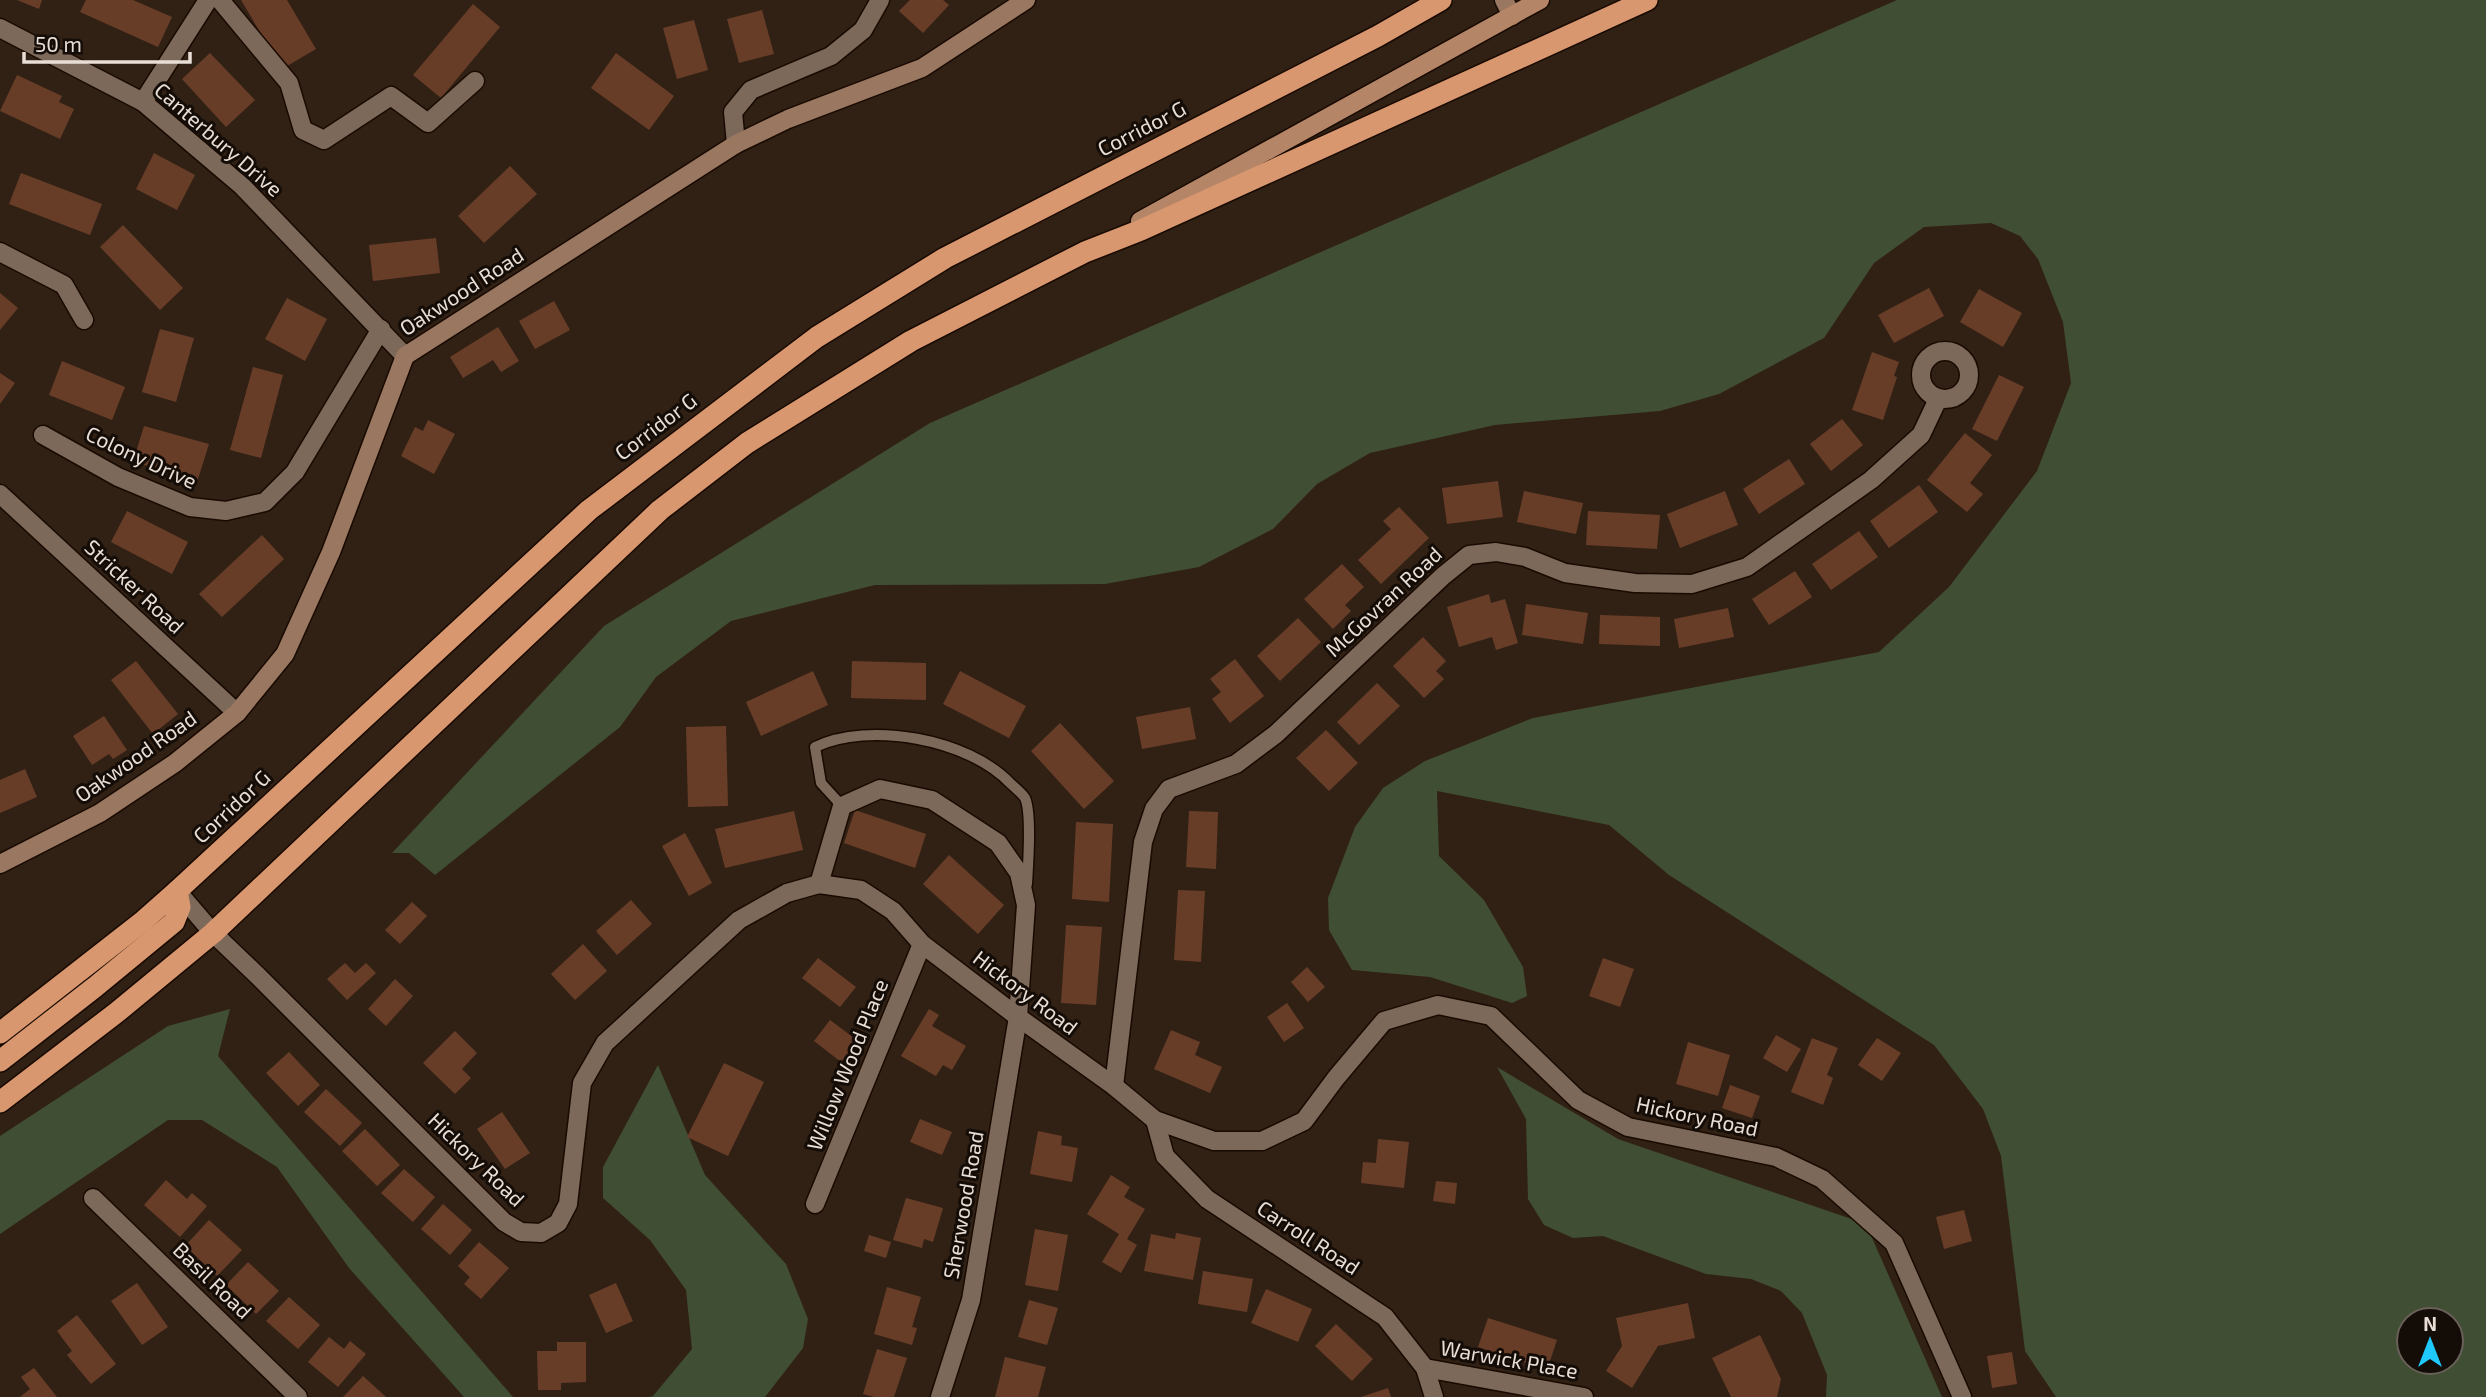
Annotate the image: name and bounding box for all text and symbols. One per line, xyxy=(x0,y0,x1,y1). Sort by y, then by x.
scale bar xyxy=(24,21,191,65)
text: 50 m xyxy=(35,31,82,56)
street label: Canterbury Drive xyxy=(150,77,288,201)
street label: Corridor G xyxy=(1093,95,1190,161)
street label: Oakwood Road xyxy=(395,241,528,340)
street label: Corridor G xyxy=(609,387,701,465)
street label: Colony Drive xyxy=(82,420,201,493)
street label: Stricker Road xyxy=(80,534,190,638)
street label: McGovran Road xyxy=(1320,541,1446,661)
street label: Oakwood Road xyxy=(70,705,201,807)
street label: Corridor G xyxy=(187,764,275,848)
street label: Hickory Road xyxy=(969,945,1083,1039)
street label: Willow Wood Place xyxy=(801,975,892,1154)
street label: Hickory Road xyxy=(1634,1090,1761,1141)
street label: Hickory Road xyxy=(424,1107,530,1211)
street label: Sherwood Road xyxy=(937,1129,988,1281)
street label: Carroll Road xyxy=(1253,1194,1365,1279)
street label: Basil Road xyxy=(169,1236,257,1323)
north arrow xyxy=(2395,1306,2465,1376)
text: N xyxy=(2423,1312,2437,1335)
street label: Warwick Place xyxy=(1439,1334,1580,1383)

